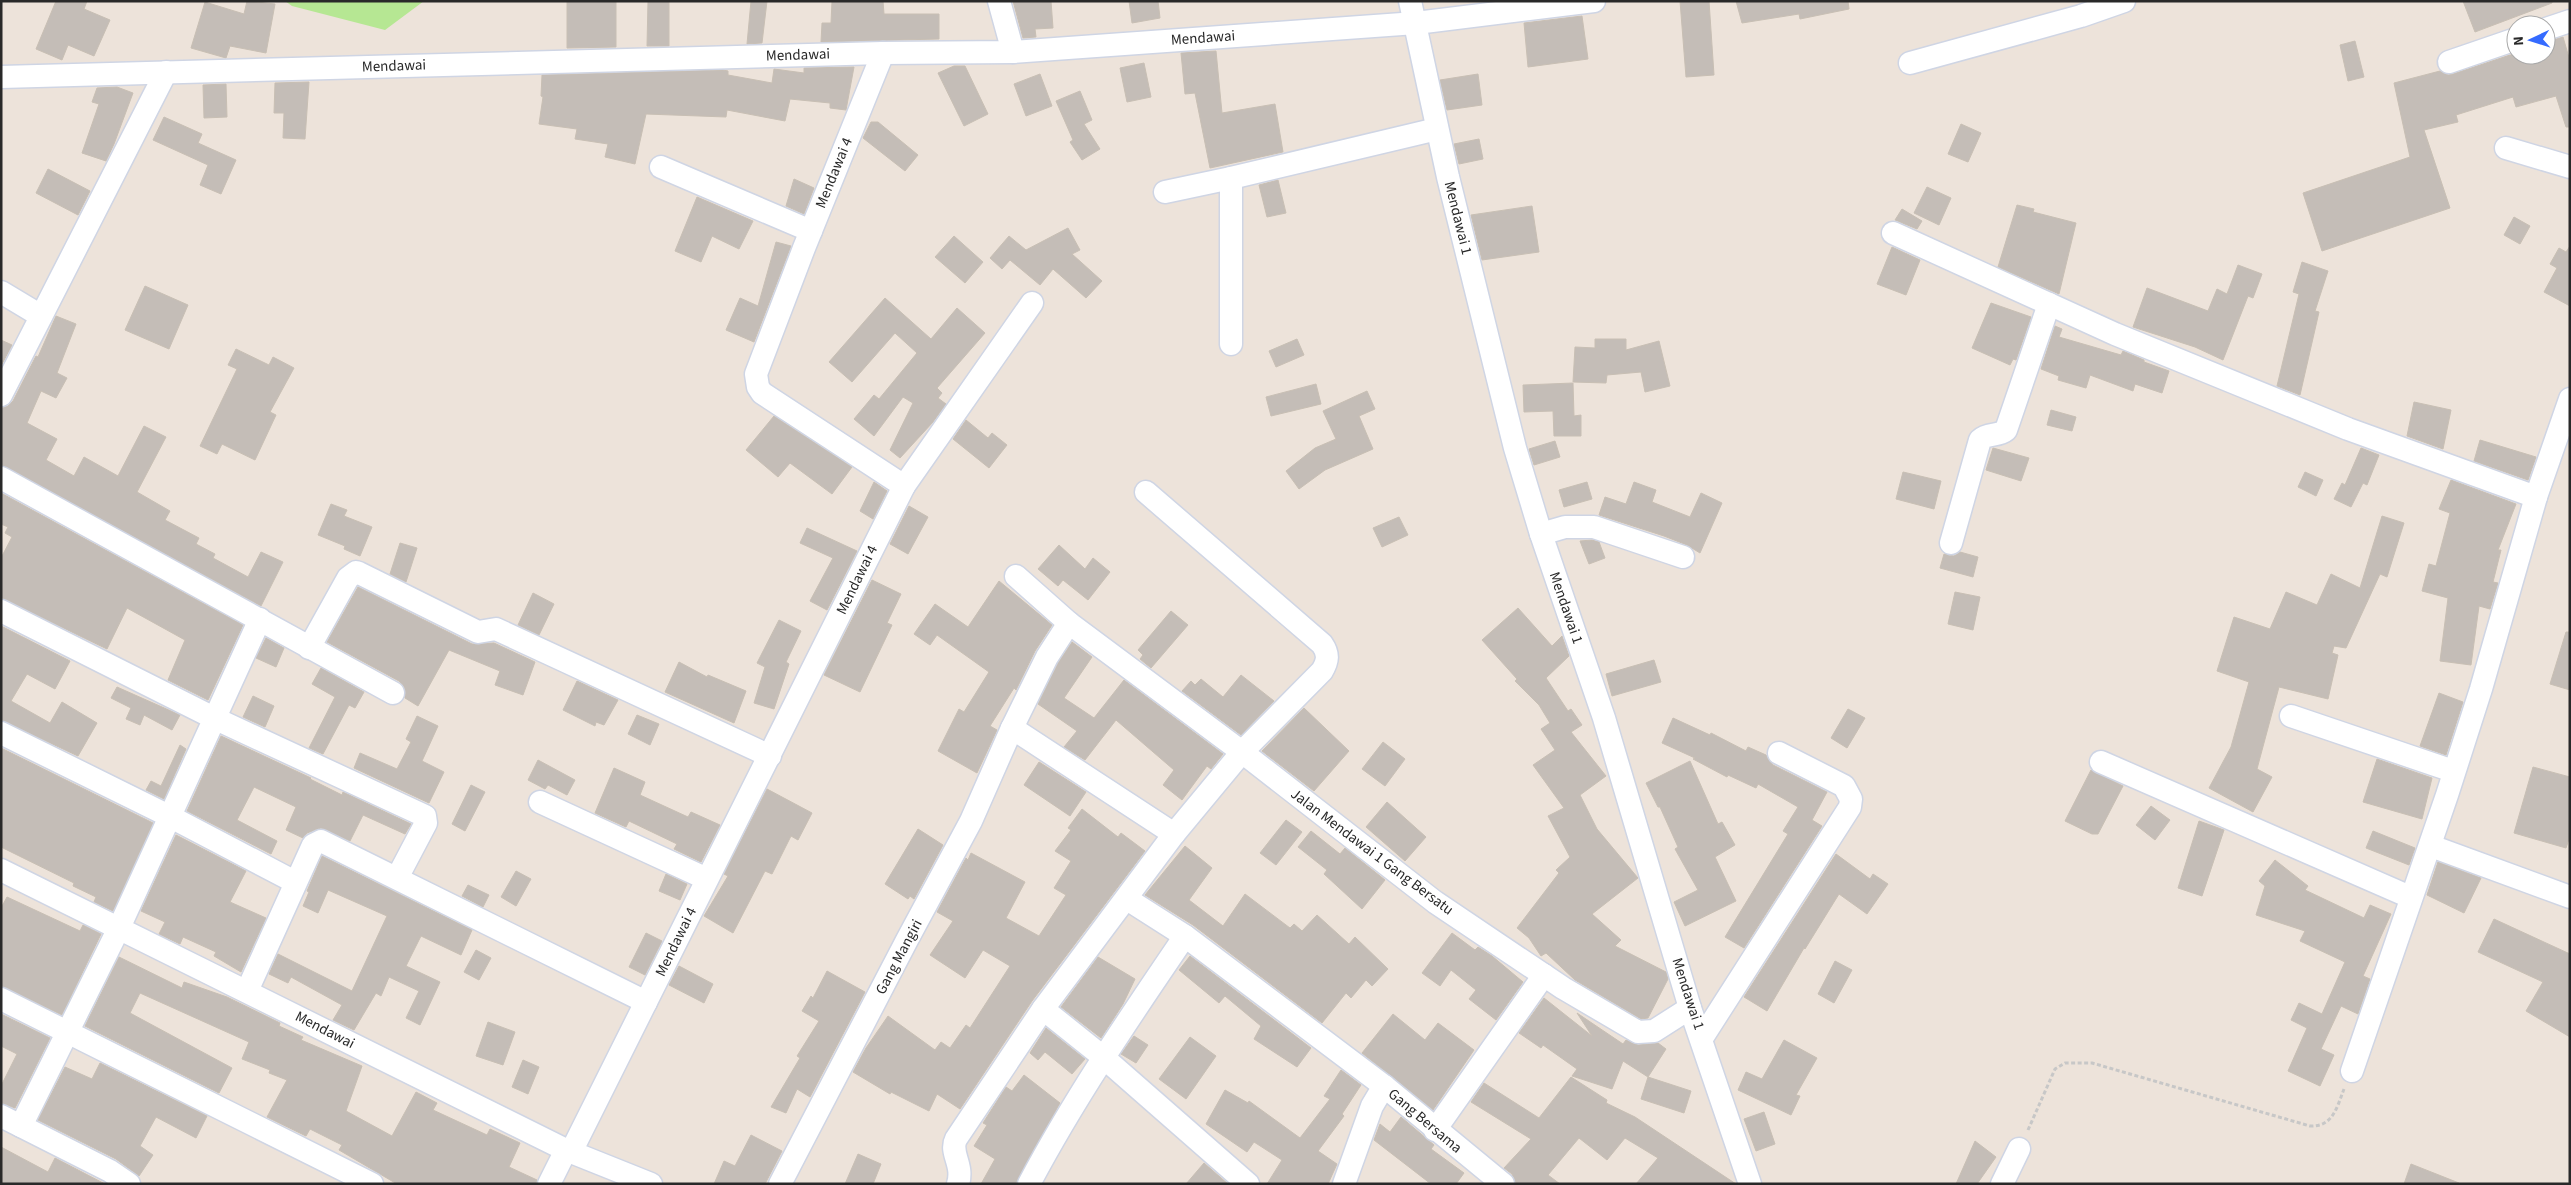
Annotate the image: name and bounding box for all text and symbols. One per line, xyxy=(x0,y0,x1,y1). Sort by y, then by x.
north arrow xyxy=(2506,15,2556,65)
street label: Mendawai xyxy=(1170,25,1236,51)
text: N xyxy=(2509,35,2529,46)
street label: Mendawai xyxy=(765,43,831,67)
street label: Mendawai xyxy=(361,54,427,78)
street label: Mendawai 4 xyxy=(810,134,858,212)
street label: Mendawai 1 xyxy=(1439,179,1477,257)
street label: Mendawai 4 xyxy=(831,541,883,618)
street label: Mendawai 1 xyxy=(1544,569,1588,647)
street label: Jalan Mendawai 1 Gang Bersatu xyxy=(1286,784,1458,920)
street label: Mendawai 4 xyxy=(650,903,702,980)
street label: Gang Mangiri xyxy=(870,916,928,998)
street label: Mendawai 1 xyxy=(1666,955,1710,1033)
street label: Mendawai xyxy=(292,1006,358,1054)
street label: Gang Bersama xyxy=(1383,1084,1467,1158)

